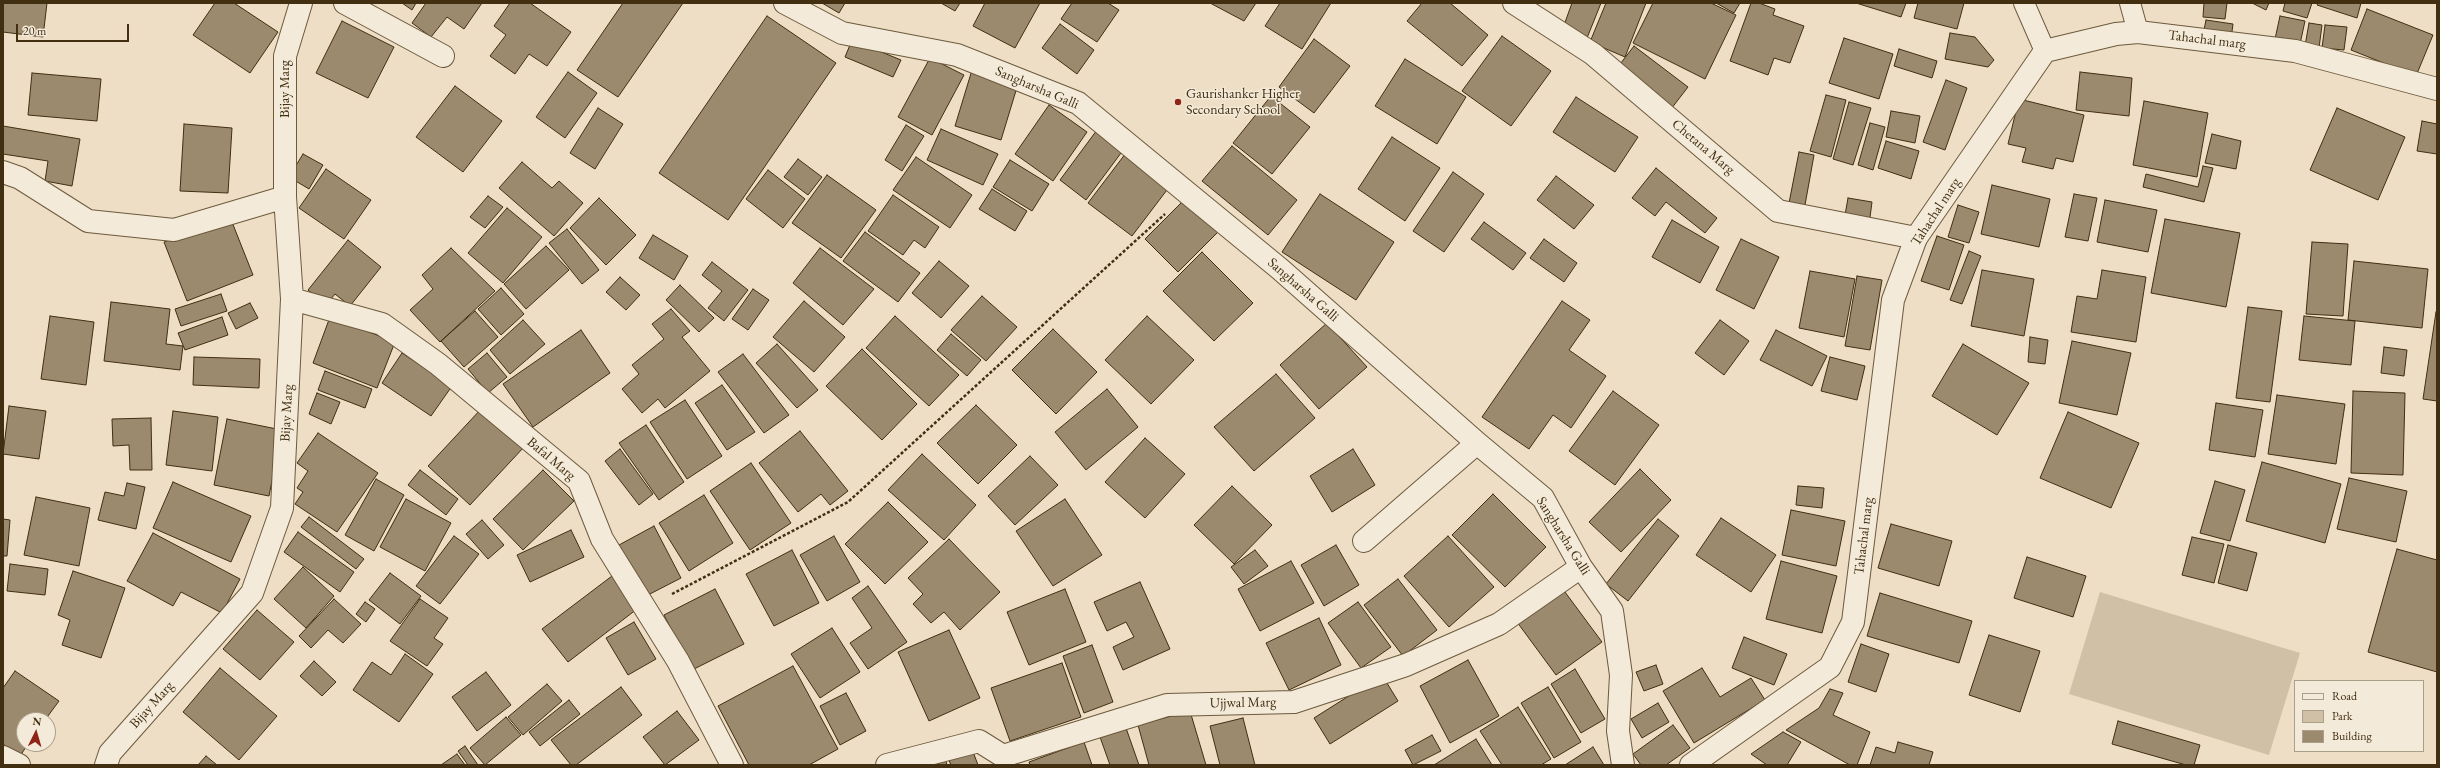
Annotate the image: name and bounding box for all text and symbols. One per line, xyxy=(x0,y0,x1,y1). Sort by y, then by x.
scale bar xyxy=(18,16,131,42)
text: 20 m xyxy=(23,23,46,39)
street label: Tahachal marg xyxy=(2167,27,2247,53)
street label: Bijay Marg xyxy=(277,60,293,118)
street label: Sangharsha Galli xyxy=(993,63,1081,113)
place label: Gaurishanker Higher Secondary School xyxy=(1186,86,1300,118)
marker: Gaurishanker Higher Secondary School xyxy=(1173,97,1183,107)
street label: Chetana Marg xyxy=(1668,116,1738,178)
street label: Tahachal marg xyxy=(1908,175,1964,249)
street label: Sangharsha Galli xyxy=(1264,254,1342,326)
street label: Bijay Marg xyxy=(277,384,297,442)
street label: Bafal Marg xyxy=(523,434,579,484)
street label: Sangharsha Galli xyxy=(1532,494,1594,578)
street label: Tahachal marg xyxy=(1851,496,1877,576)
street label: Bijay Marg xyxy=(126,678,178,732)
legend xyxy=(2294,680,2424,752)
text: Road xyxy=(2332,688,2357,704)
street label: Ujjwal Marg xyxy=(1210,694,1276,712)
text: Park xyxy=(2332,708,2352,724)
north arrow xyxy=(16,712,56,752)
text: N xyxy=(32,714,42,728)
text: Building xyxy=(2332,728,2372,744)

